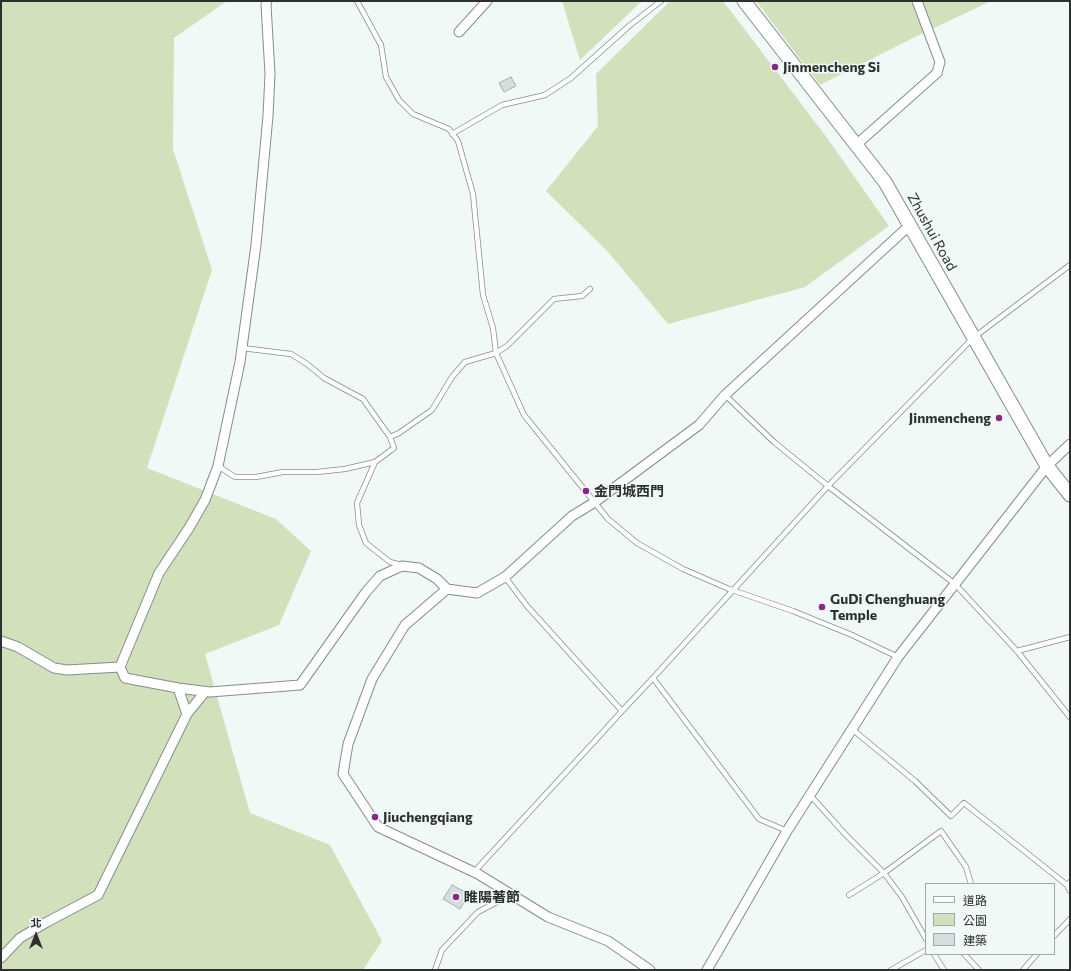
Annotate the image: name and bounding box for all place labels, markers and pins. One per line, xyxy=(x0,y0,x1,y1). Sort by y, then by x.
place label: Jinmencheng Si xyxy=(783,59,880,75)
marker: Jinmencheng Si xyxy=(770,62,780,72)
place label: Jinmencheng xyxy=(909,410,991,426)
marker: Jinmencheng xyxy=(994,413,1004,423)
place label: 金門城西門 xyxy=(594,483,664,499)
marker: 金門城西門 xyxy=(581,486,591,496)
place label: GuDi Chenghuang Temple xyxy=(830,591,945,624)
marker: GuDi Chenghuang Temple xyxy=(817,602,827,612)
place label: Jiuchengqiang xyxy=(383,809,473,825)
marker: Jiuchengqiang xyxy=(370,812,380,822)
place label: 睢陽著節 xyxy=(464,889,520,905)
marker: 睢陽著節 xyxy=(451,892,461,902)

